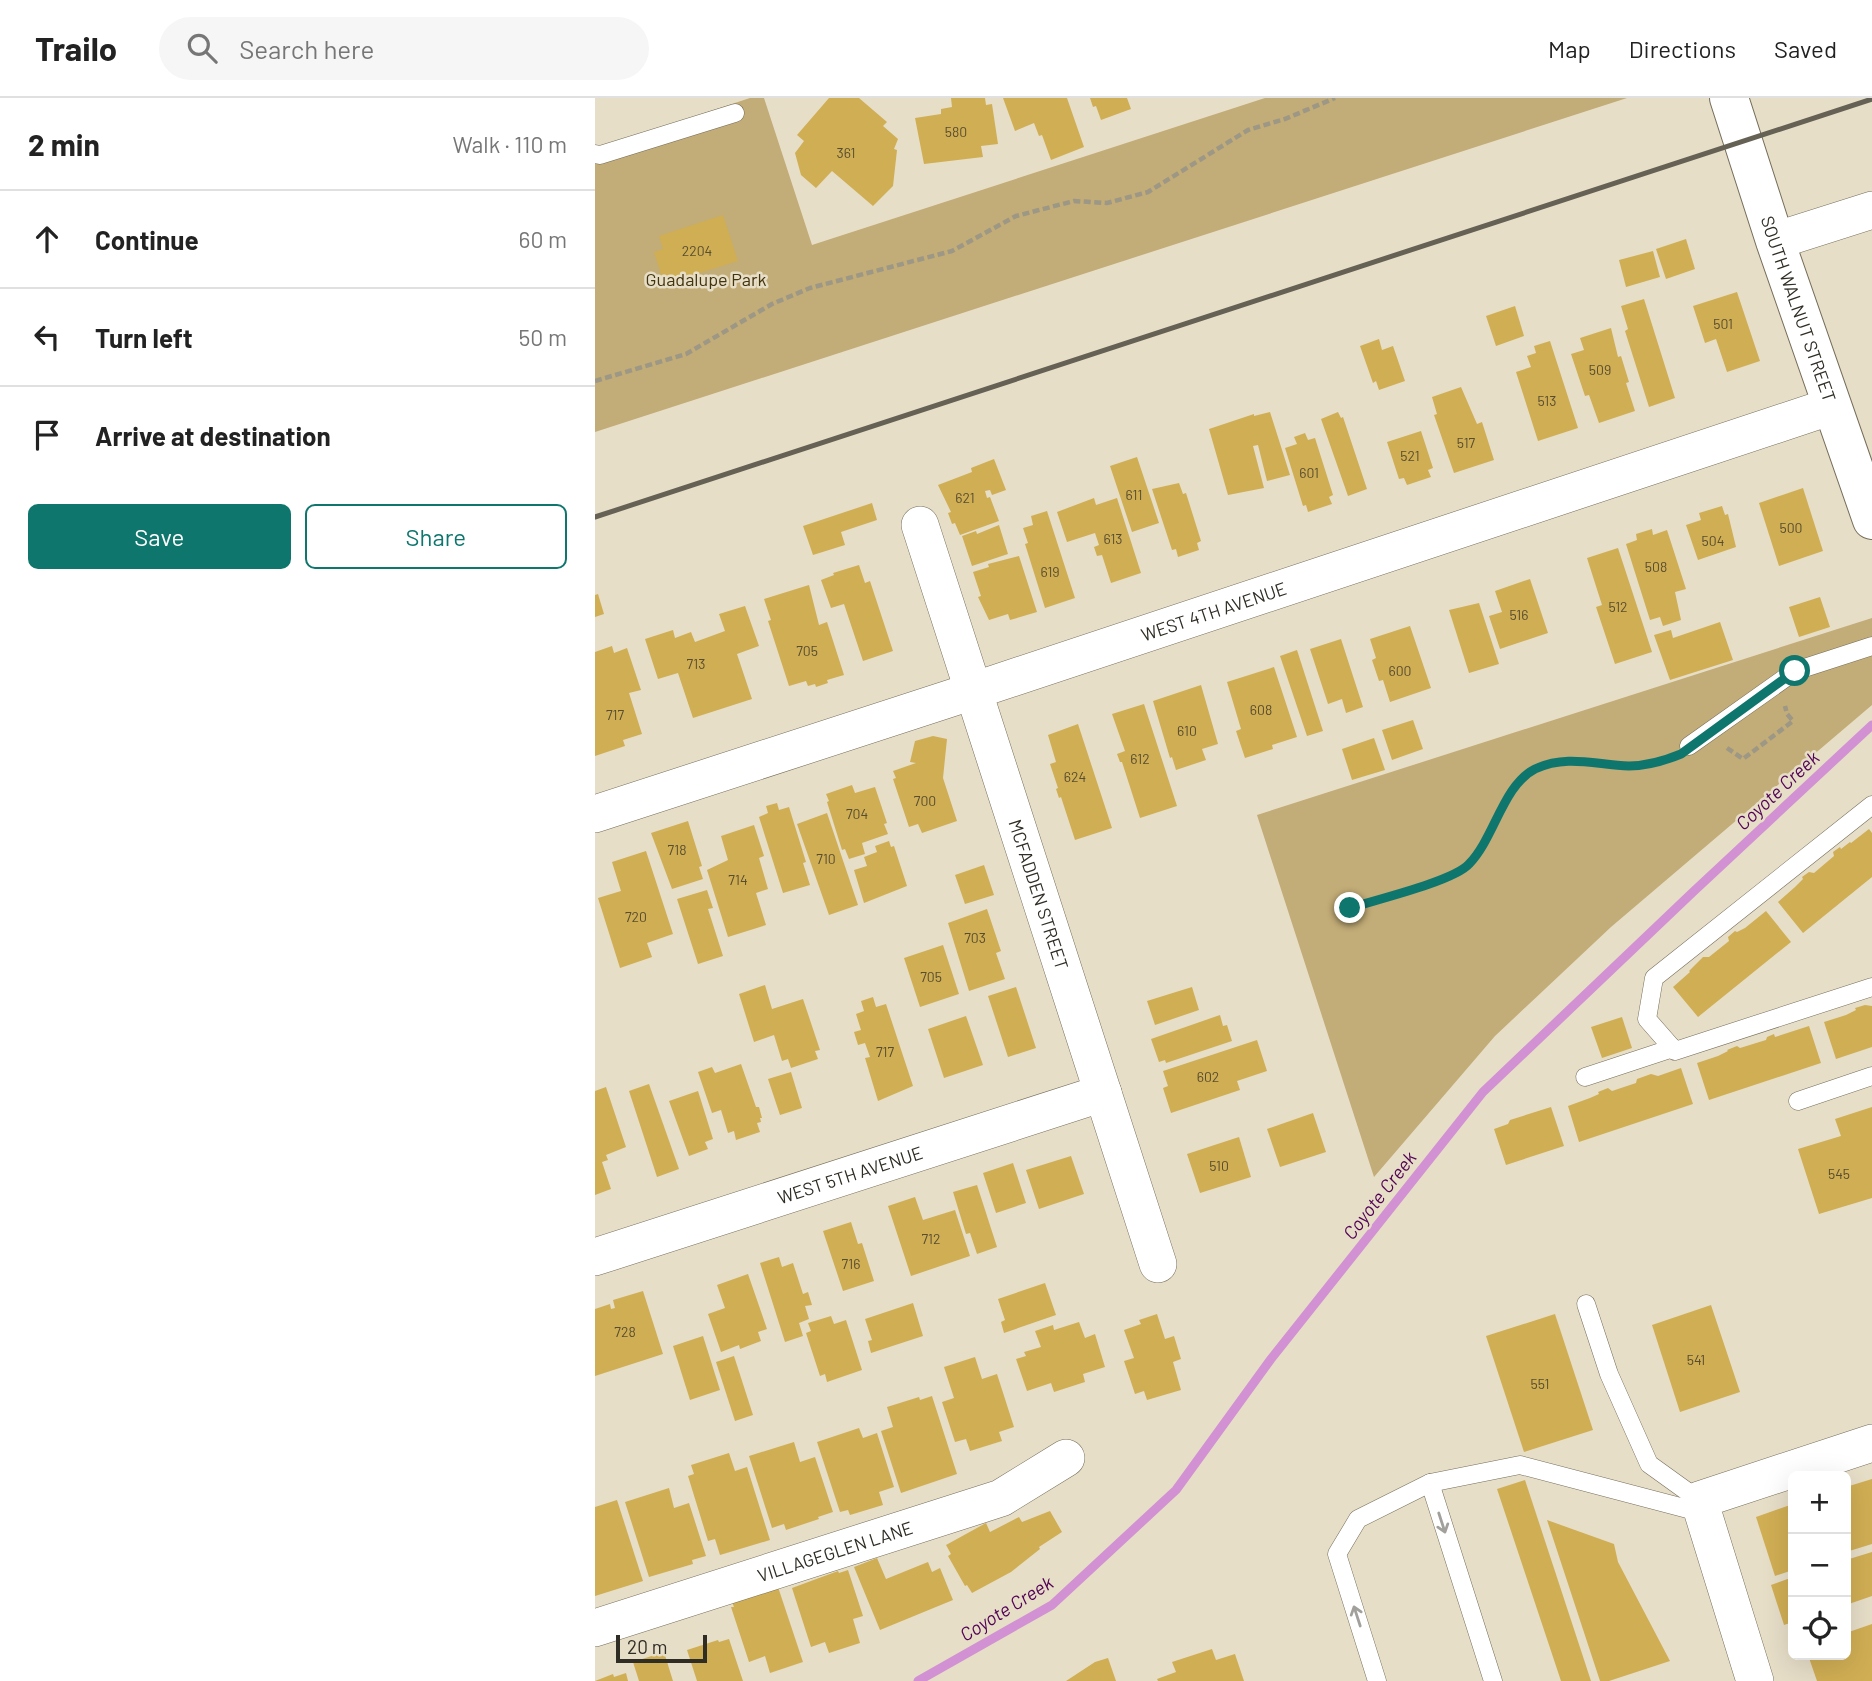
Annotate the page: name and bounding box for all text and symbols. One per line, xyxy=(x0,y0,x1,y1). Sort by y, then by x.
search box xyxy=(159,17,649,80)
text: Trailo xyxy=(35,28,117,68)
icon: search xyxy=(183,29,221,67)
text: Search here xyxy=(239,33,374,64)
text: Map xyxy=(1548,34,1591,63)
text: Directions xyxy=(1629,34,1736,63)
text: Saved xyxy=(1774,34,1837,63)
house number: 580 xyxy=(945,123,967,140)
text: 2 min xyxy=(28,126,100,162)
text: Walk · 110 m xyxy=(453,130,567,158)
house number: 361 xyxy=(836,144,856,161)
street label: SOUTH WALNUT STREET xyxy=(1757,213,1841,405)
icon: ahead xyxy=(28,220,66,258)
text: Continue xyxy=(95,224,199,255)
text: 60 m xyxy=(519,225,567,253)
house number: 2204 xyxy=(682,242,712,259)
park label: Guadalupe Park xyxy=(645,268,767,290)
house number: 501 xyxy=(1713,315,1733,332)
icon: left xyxy=(28,318,66,356)
text: Turn left xyxy=(95,322,193,353)
text: 50 m xyxy=(519,323,567,351)
house number: 509 xyxy=(1589,361,1611,378)
house number: 513 xyxy=(1538,392,1556,409)
icon: arrive xyxy=(28,416,66,454)
text: Arrive at destination xyxy=(95,420,331,451)
house number: 517 xyxy=(1457,434,1476,451)
house number: 521 xyxy=(1400,447,1420,464)
house number: 601 xyxy=(1299,464,1319,481)
house number: 611 xyxy=(1126,486,1142,503)
house number: 621 xyxy=(955,489,975,506)
button: Save xyxy=(28,504,291,569)
button: Share xyxy=(305,504,567,569)
house number: 500 xyxy=(1779,519,1803,536)
house number: 613 xyxy=(1103,530,1123,547)
house number: 504 xyxy=(1702,532,1724,549)
house number: 508 xyxy=(1645,558,1667,575)
house number: 619 xyxy=(1040,563,1060,580)
street label: WEST 4TH AVENUE xyxy=(1138,577,1289,646)
house number: 512 xyxy=(1608,598,1628,615)
house number: 516 xyxy=(1510,606,1528,623)
house number: 705 xyxy=(796,642,818,659)
house number: 713 xyxy=(687,655,705,672)
route start xyxy=(1779,655,1810,686)
house number: 600 xyxy=(1388,662,1412,679)
house number: 608 xyxy=(1250,701,1272,718)
house number: 717 xyxy=(606,706,624,723)
house number: 610 xyxy=(1177,722,1197,739)
water label: Coyote Creek xyxy=(1731,745,1824,834)
house number: 612 xyxy=(1130,750,1150,767)
house number: 624 xyxy=(1064,768,1086,785)
house number: 700 xyxy=(914,792,936,809)
house number: 704 xyxy=(846,805,868,822)
street label: MCFADDEN STREET xyxy=(1004,816,1073,972)
house number: 718 xyxy=(668,841,686,858)
house number: 710 xyxy=(816,850,836,867)
house number: 714 xyxy=(728,871,748,888)
route end xyxy=(1334,892,1365,923)
house number: 720 xyxy=(625,908,647,925)
house number: 703 xyxy=(964,929,986,946)
house number: 705 xyxy=(920,968,942,985)
house number: 717 xyxy=(876,1043,894,1060)
house number: 602 xyxy=(1197,1068,1219,1085)
street label: WEST 5TH AVENUE xyxy=(775,1141,925,1208)
water label: Coyote Creek xyxy=(1337,1146,1421,1244)
house number: 510 xyxy=(1209,1157,1229,1174)
house number: 545 xyxy=(1828,1165,1850,1182)
house number: 712 xyxy=(921,1230,941,1247)
house number: 716 xyxy=(842,1255,860,1272)
house number: 728 xyxy=(614,1323,636,1340)
house number: 541 xyxy=(1687,1351,1705,1368)
house number: 551 xyxy=(1531,1375,1549,1392)
map controls xyxy=(1788,1471,1851,1660)
button: + xyxy=(1788,1471,1851,1534)
one-way arrow xyxy=(1437,1512,1450,1534)
street label: VILLAGEGLEN LANE xyxy=(755,1516,915,1586)
button: − xyxy=(1788,1534,1851,1597)
water label: Coyote Creek xyxy=(955,1570,1057,1646)
button: locate xyxy=(1788,1597,1851,1660)
one-way arrow xyxy=(1349,1605,1362,1627)
scale bar xyxy=(616,1632,707,1664)
text: 20 m xyxy=(627,1635,667,1658)

